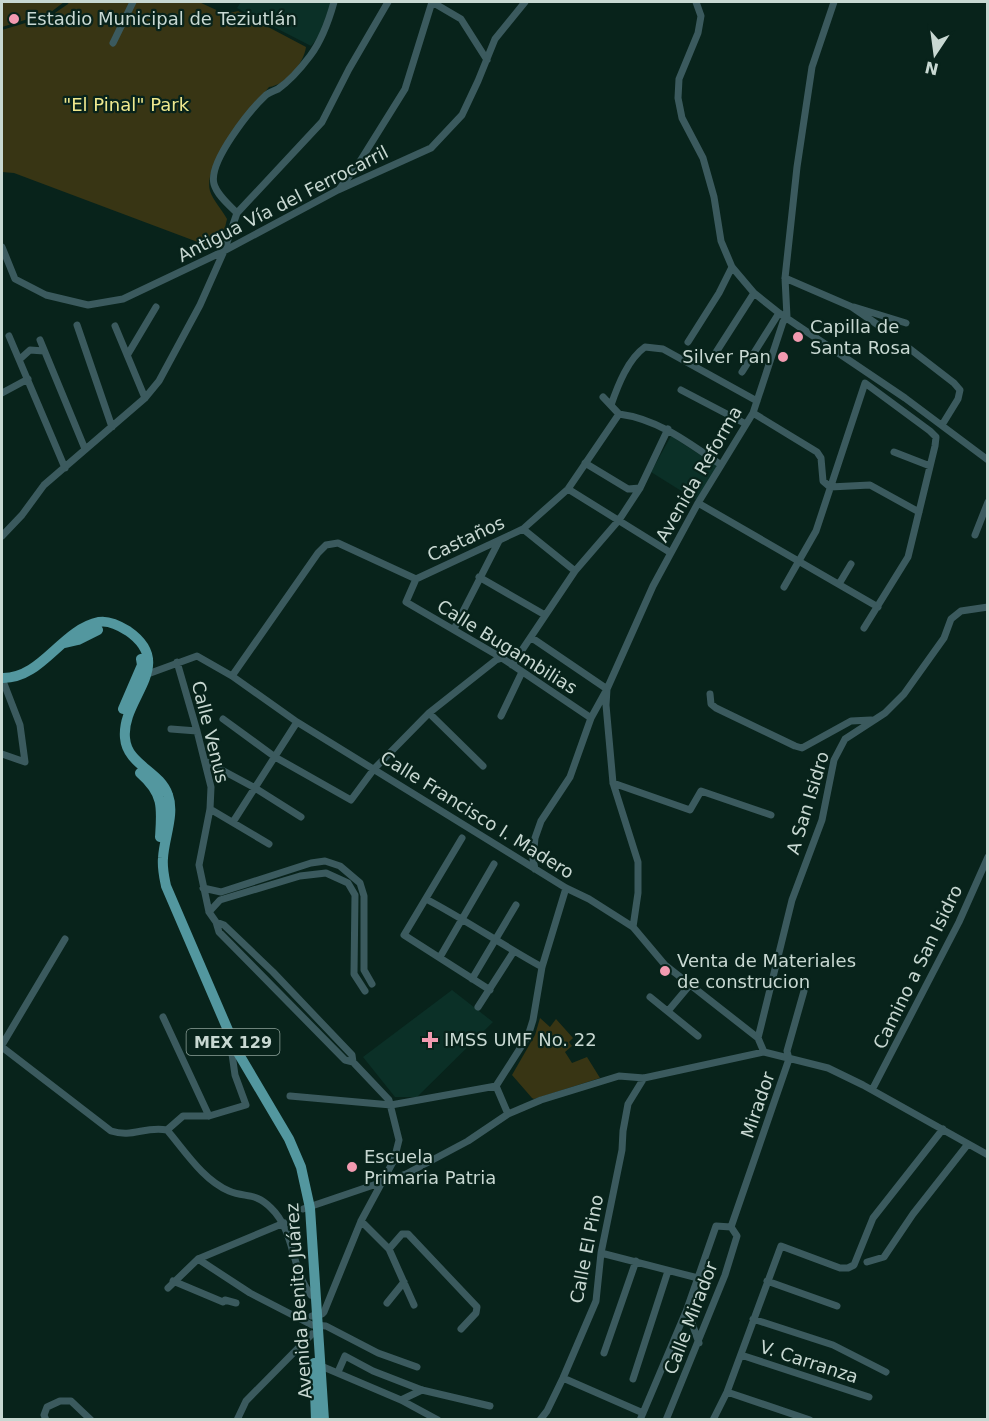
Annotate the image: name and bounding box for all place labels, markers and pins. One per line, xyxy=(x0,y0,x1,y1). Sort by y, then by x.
place label: Estadio Municipal de Teziutlán xyxy=(26,8,297,29)
marker: Estadio Municipal de Teziutlán xyxy=(7,12,21,26)
place label: Capilla de Santa Rosa xyxy=(810,316,911,358)
marker: Capilla de Santa Rosa xyxy=(791,330,805,344)
place label: Silver Pan xyxy=(682,346,771,367)
marker: Silver Pan xyxy=(776,350,790,364)
place label: Venta de Materiales de construcion xyxy=(677,950,856,992)
marker: Venta de Materiales de construcion xyxy=(658,964,672,978)
place label: IMSS UMF No. 22 xyxy=(444,1029,597,1050)
marker: IMSS UMF No. 22 xyxy=(421,1031,439,1049)
place label: Escuela Primaria Patria xyxy=(364,1146,496,1188)
marker: Escuela Primaria Patria xyxy=(345,1160,359,1174)

